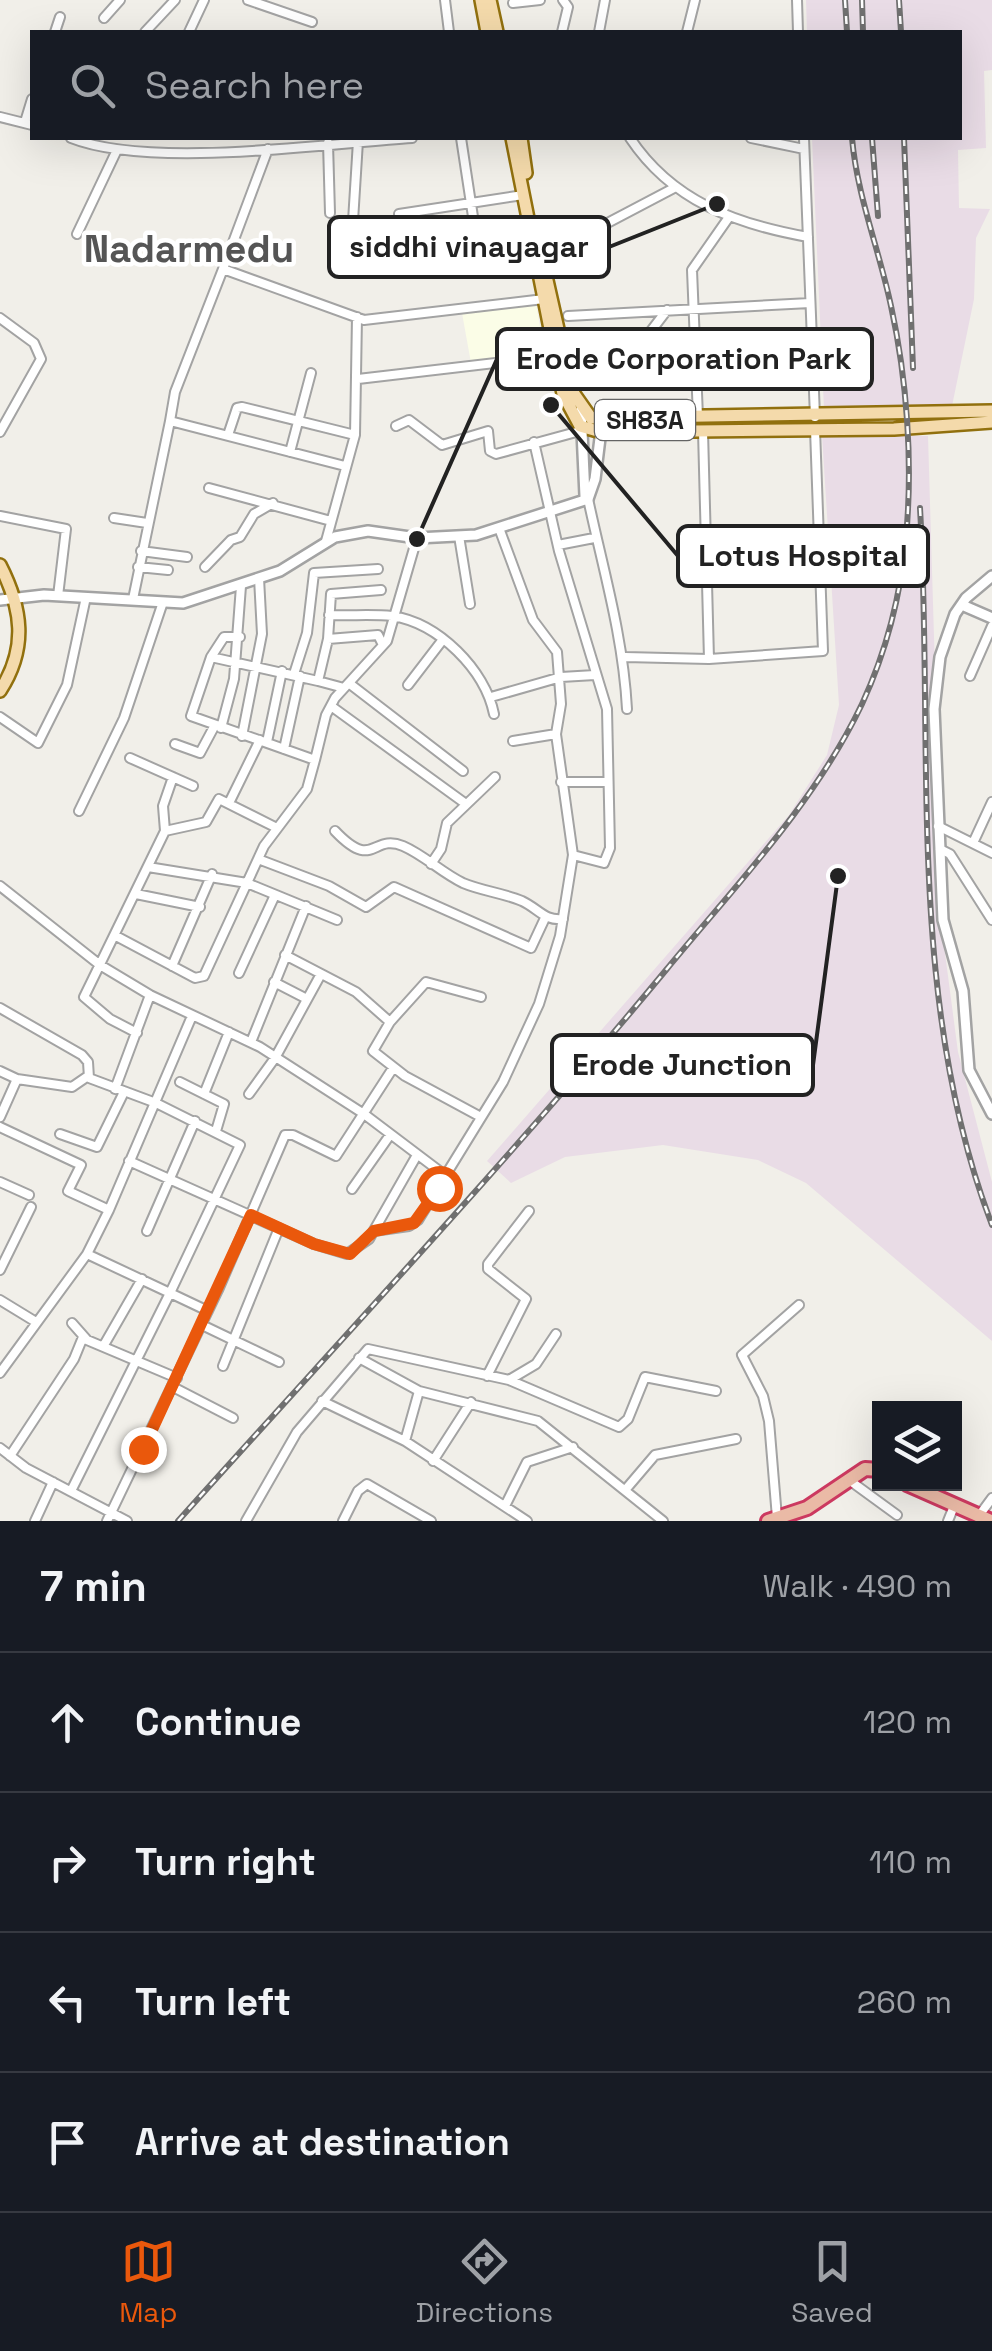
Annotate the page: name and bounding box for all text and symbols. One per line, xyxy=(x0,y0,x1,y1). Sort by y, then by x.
search box xyxy=(30,30,962,140)
icon: search xyxy=(65,58,120,113)
text: Search here xyxy=(145,61,364,109)
callout: siddhi vinayagar xyxy=(329,217,609,277)
district label: Nadarmedu xyxy=(84,225,294,273)
text: siddhi vinayagar xyxy=(349,227,589,266)
callout: Erode Corporation Park xyxy=(497,329,872,389)
text: Erode Corporation Park xyxy=(516,339,852,378)
road number: SH83A xyxy=(595,400,695,440)
callout: Lotus Hospital xyxy=(678,526,928,586)
text: Lotus Hospital xyxy=(698,536,908,575)
callout: Erode Junction xyxy=(552,1035,813,1095)
text: Erode Junction xyxy=(572,1045,792,1084)
route start xyxy=(417,1166,463,1212)
map controls xyxy=(872,1401,962,1491)
button: layers xyxy=(872,1401,962,1491)
route end xyxy=(121,1427,167,1473)
text: 7 min xyxy=(40,1560,147,1613)
text: Walk · 490 m xyxy=(763,1566,952,1606)
icon: ahead xyxy=(40,1695,95,1750)
text: Continue xyxy=(135,1698,301,1746)
text: 120 m xyxy=(863,1702,952,1742)
icon: right xyxy=(40,1835,95,1890)
text: Turn right xyxy=(135,1838,316,1886)
text: 110 m xyxy=(869,1842,952,1882)
icon: left xyxy=(40,1975,95,2030)
text: Turn left xyxy=(135,1978,291,2026)
text: 260 m xyxy=(857,1982,952,2022)
icon: arrive xyxy=(40,2115,95,2170)
text: Arrive at destination xyxy=(135,2118,510,2166)
tab: Map xyxy=(119,2234,177,2330)
tab: Directions xyxy=(416,2234,553,2330)
tab: Saved xyxy=(791,2234,873,2330)

